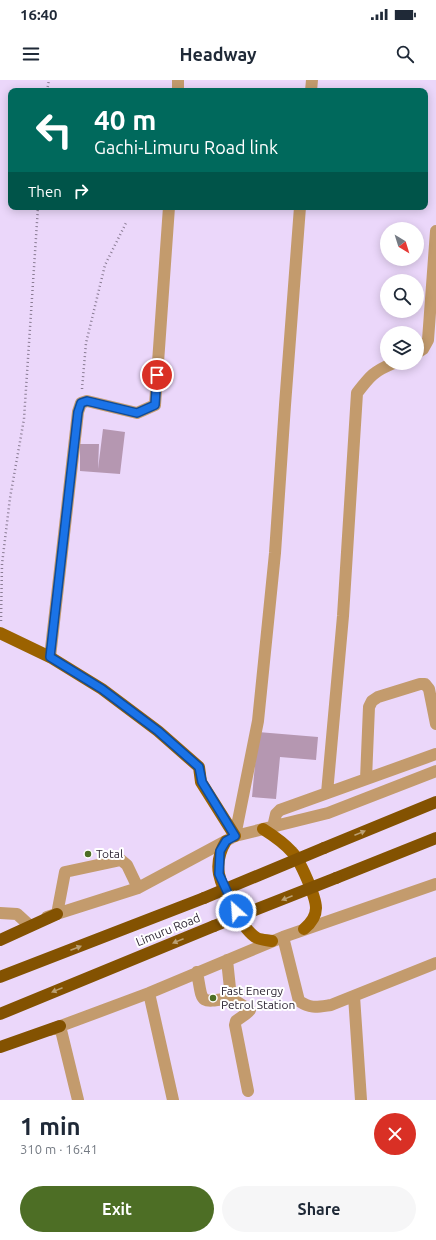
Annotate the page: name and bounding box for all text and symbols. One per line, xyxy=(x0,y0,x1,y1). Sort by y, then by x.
text: 16:40 xyxy=(20,6,58,23)
icon: menu xyxy=(20,43,42,65)
icon: search xyxy=(394,43,416,65)
text: Headway xyxy=(179,44,257,64)
icon: left xyxy=(28,104,80,156)
text: 40 m xyxy=(94,104,156,135)
text: Gachi-Limuru Road link xyxy=(94,137,278,157)
icon: right xyxy=(70,180,92,202)
text: Then xyxy=(28,183,62,200)
north arrow xyxy=(380,222,424,266)
map controls xyxy=(380,222,424,370)
button: search xyxy=(380,274,424,318)
button: layers xyxy=(380,326,424,370)
pin xyxy=(140,358,174,392)
icon: arrive xyxy=(146,364,168,386)
one-way arrow xyxy=(355,830,366,836)
place label: Total xyxy=(96,847,123,860)
marker: Total xyxy=(83,849,93,859)
position arrow xyxy=(215,890,257,932)
one-way arrow xyxy=(281,895,292,901)
street label: Limuru Road xyxy=(134,911,202,948)
one-way arrow xyxy=(172,938,183,944)
one-way arrow xyxy=(70,944,82,950)
place label: Fast Energy Petrol Station xyxy=(221,984,295,1011)
one-way arrow xyxy=(51,988,63,994)
marker: Fast Energy Petrol Station xyxy=(208,993,218,1003)
text: 1 min xyxy=(20,1113,81,1140)
button: close xyxy=(374,1113,416,1155)
text: 310 m · 16:41 xyxy=(20,1142,98,1156)
button: Exit xyxy=(20,1186,214,1232)
button: Share xyxy=(222,1186,416,1232)

